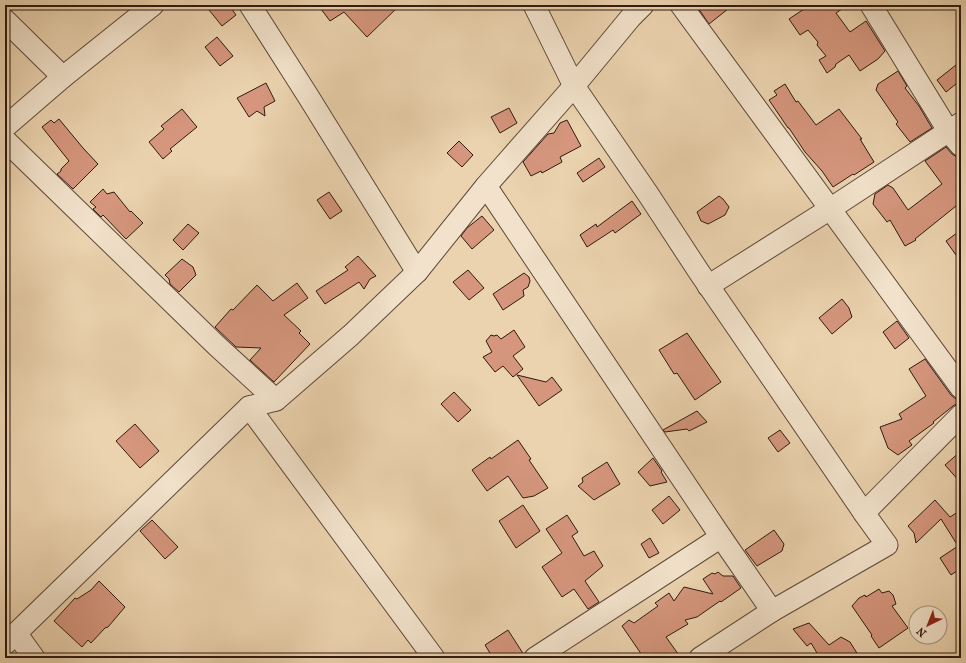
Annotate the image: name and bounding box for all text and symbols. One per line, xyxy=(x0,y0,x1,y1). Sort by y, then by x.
north arrow xyxy=(908,605,948,645)
text: N xyxy=(914,624,929,640)

